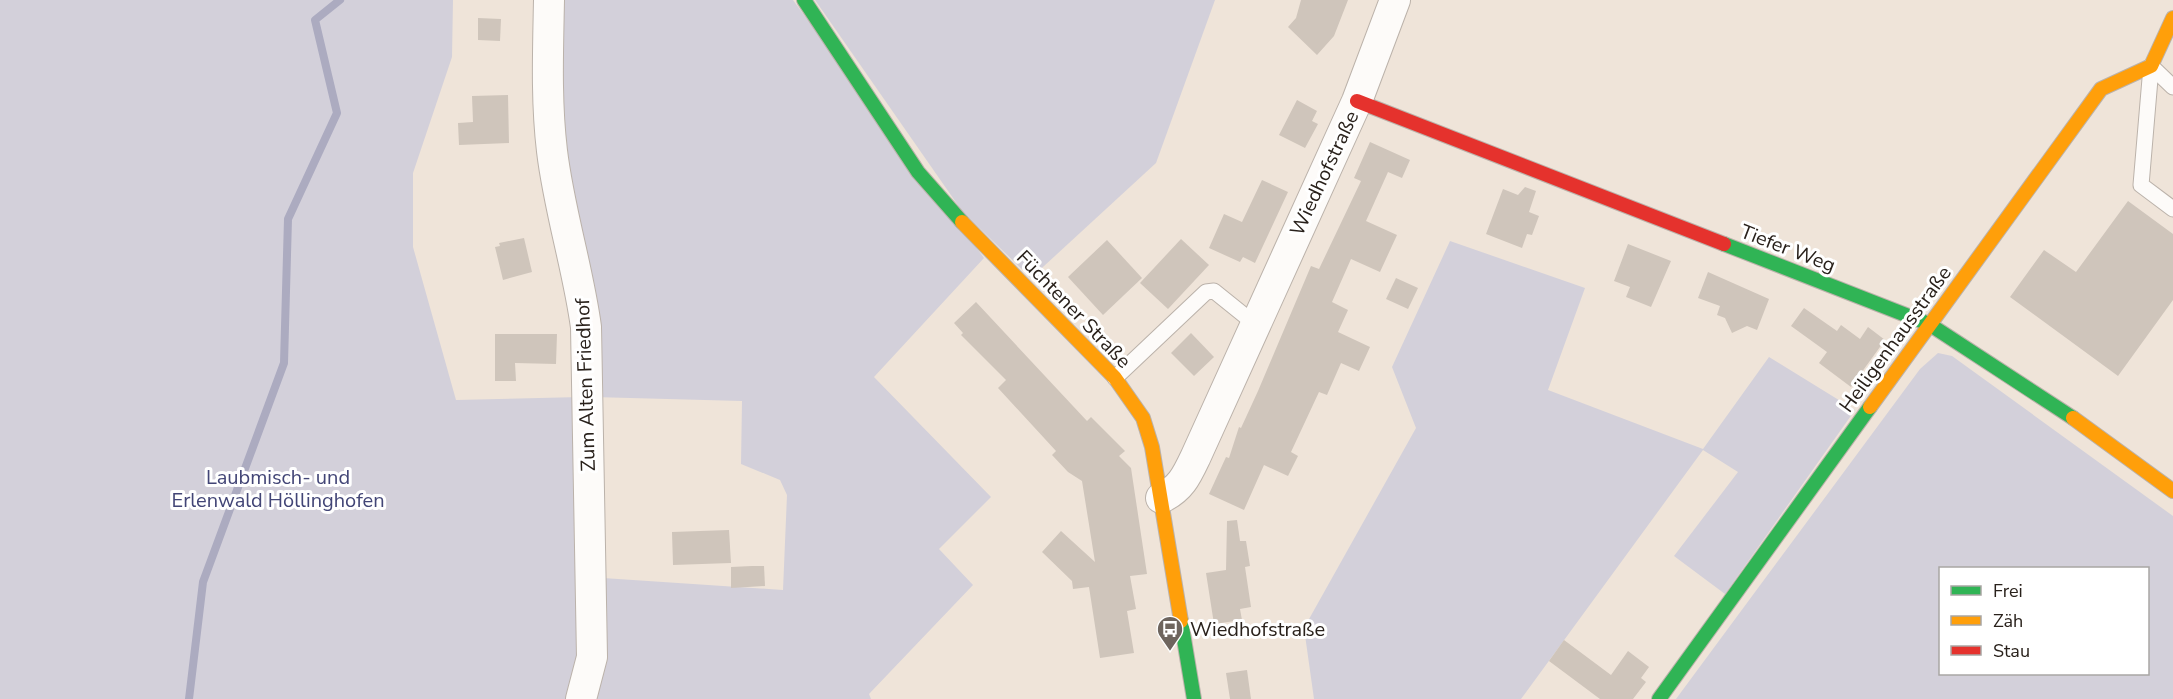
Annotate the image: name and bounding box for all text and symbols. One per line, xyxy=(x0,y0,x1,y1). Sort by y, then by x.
street label: Wiedhofstraße xyxy=(1284,106,1365,240)
street label: Tiefer Weg xyxy=(1736,218,1839,279)
street label: Füchtener Straße xyxy=(1010,244,1137,374)
street label: Heiligenhausstraße xyxy=(1833,261,1958,418)
street label: Zum Alten Friedhof xyxy=(569,298,602,472)
park label: Laubmisch- und Erlenwald Höllinghofen xyxy=(171,464,385,514)
legend xyxy=(1939,567,2149,675)
text: Frei xyxy=(1993,579,2023,603)
text: Zäh xyxy=(1993,609,2023,633)
bus stop icon: Wiedhofstraße xyxy=(1155,614,1185,652)
place label: Wiedhofstraße xyxy=(1190,616,1325,643)
text: Stau xyxy=(1993,639,2030,663)

